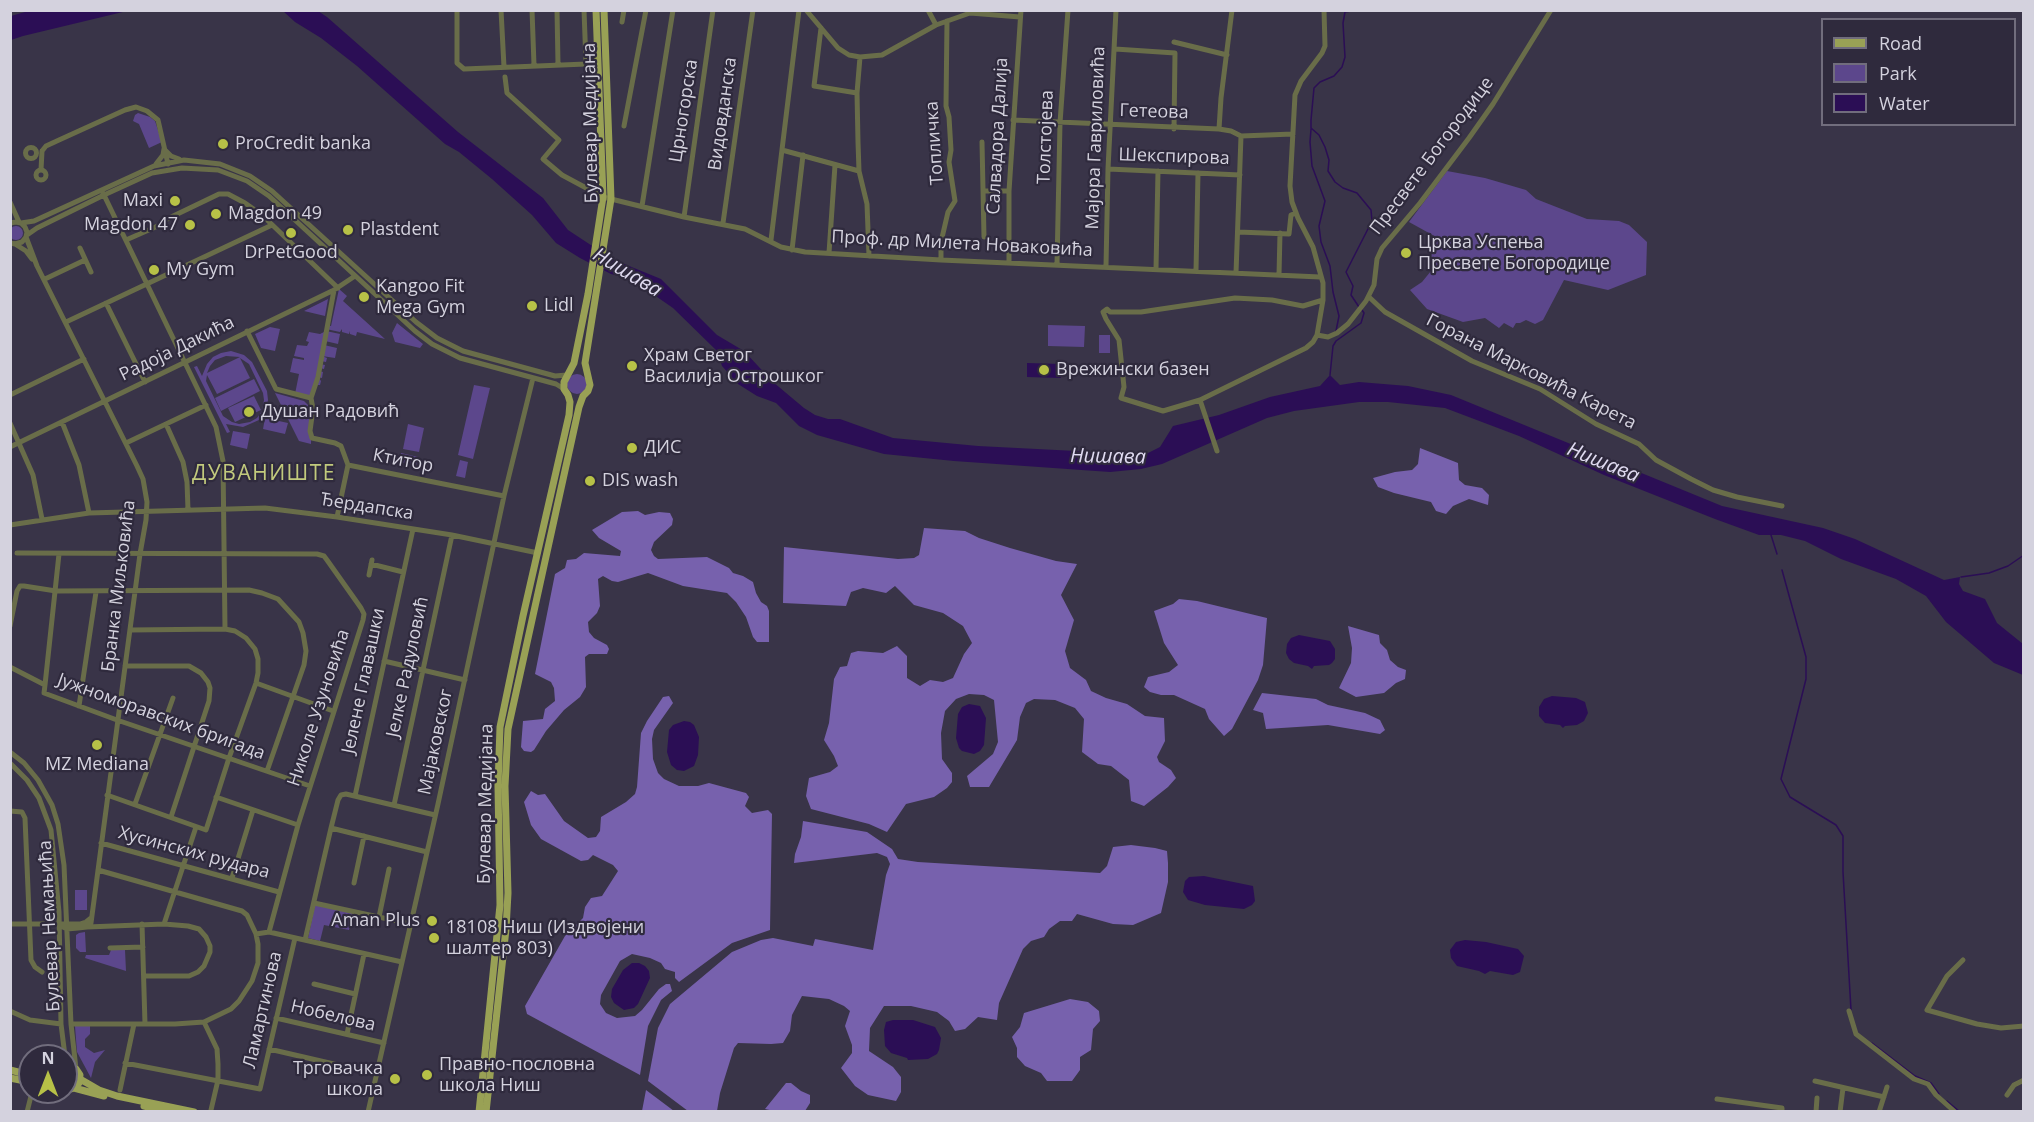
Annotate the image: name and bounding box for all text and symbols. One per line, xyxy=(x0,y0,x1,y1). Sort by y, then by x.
legend xyxy=(1821,18,2016,126)
text: Road xyxy=(1879,31,1922,55)
street label: Булевар Медијана xyxy=(579,43,603,203)
street label: Мајора Гавриловића xyxy=(1082,46,1110,230)
street label: Видовданска xyxy=(704,56,742,172)
street label: Салвадора Далија xyxy=(983,57,1013,215)
street label: Црногорска xyxy=(665,58,703,164)
text: Park xyxy=(1879,61,1917,85)
street label: Пресвете Богородице xyxy=(1366,73,1498,239)
street label: Толстојева xyxy=(1034,90,1058,184)
text: Water xyxy=(1879,91,1930,115)
street label: Топличка xyxy=(921,100,949,186)
street label: Гетеова xyxy=(1119,100,1189,124)
place label: ProCredit banka xyxy=(235,133,371,155)
marker: ProCredit banka xyxy=(216,137,230,151)
street label: Шекспирова xyxy=(1118,144,1230,170)
place label: Maxi xyxy=(123,190,163,212)
marker: Maxi xyxy=(168,194,182,208)
place label: Magdon 49 xyxy=(228,203,322,225)
marker: Magdon 49 xyxy=(209,207,223,221)
place label: Magdon 47 xyxy=(84,214,178,236)
marker: Magdon 47 xyxy=(183,218,197,232)
place label: Plastdent xyxy=(360,219,439,241)
marker: Plastdent xyxy=(341,223,355,237)
marker: DrPetGood xyxy=(284,226,298,240)
street label: Проф. др Милета Новаковића xyxy=(831,226,1093,262)
place label: Црква Успења Пресвете Богородице xyxy=(1418,232,1610,274)
place label: DrPetGood xyxy=(244,242,338,264)
water label: Нишава xyxy=(588,243,666,303)
marker: Црква Успења Пресвете Богородице xyxy=(1399,246,1413,260)
place label: My Gym xyxy=(166,259,235,281)
marker: My Gym xyxy=(147,263,161,277)
place label: Kangoo Fit Mega Gym xyxy=(376,276,466,318)
marker: Kangoo Fit Mega Gym xyxy=(357,290,371,304)
place label: Lidl xyxy=(544,295,573,317)
marker: Lidl xyxy=(525,299,539,313)
street label: Горана Марковића Карета xyxy=(1422,310,1640,434)
street label: Радоја Дакића xyxy=(116,312,238,386)
place label: Храм Светог Василија Острошког xyxy=(644,345,823,388)
marker: Храм Светог Василија Острошког xyxy=(625,359,639,373)
place label: Врежински базен xyxy=(1056,359,1210,381)
marker: Врежински базен xyxy=(1037,363,1051,377)
place label: Душан Радовић xyxy=(261,401,399,423)
marker: Душан Радовић xyxy=(242,405,256,419)
place label: ДИС xyxy=(644,437,681,459)
water label: Нишава xyxy=(1563,438,1643,488)
marker: ДИС xyxy=(625,441,639,455)
water label: Нишава xyxy=(1070,444,1146,470)
street label: Ктитор xyxy=(371,445,435,477)
district label: ДУВАНИШТЕ xyxy=(192,461,336,487)
place label: DIS wash xyxy=(602,470,678,492)
marker: DIS wash xyxy=(583,474,597,488)
street label: Ђердапска xyxy=(319,489,415,525)
street label: Бранка Миљковића xyxy=(98,499,140,673)
street label: Јелке Радуловић xyxy=(383,595,433,739)
street label: Јелене Главашки xyxy=(338,606,390,756)
street label: Николе Узуновића xyxy=(283,627,355,789)
street label: Јужноморавских бригада xyxy=(54,669,268,765)
street label: Мајаковског xyxy=(414,687,458,797)
street label: Булевар Медијана xyxy=(474,724,498,884)
marker: MZ Mediana xyxy=(90,738,104,752)
place label: MZ Mediana xyxy=(45,754,149,776)
street label: Хусинских рудара xyxy=(116,822,272,884)
street label: Булевар Немањића xyxy=(35,840,65,1012)
place label: Aman Plus xyxy=(331,910,420,932)
marker: Aman Plus xyxy=(425,914,439,928)
place label: 18108 Ниш (Издвојени шалтер 803) xyxy=(446,917,644,960)
marker: 18108 Ниш (Издвојени шалтер 803) xyxy=(427,931,441,945)
street label: Ламартинова xyxy=(239,949,287,1071)
street label: Нобелова xyxy=(288,996,378,1036)
north arrow xyxy=(18,1044,78,1104)
text: N xyxy=(41,1047,55,1069)
place label: Правно-пословна школа Ниш xyxy=(439,1054,595,1096)
place label: Трговачка школа xyxy=(293,1058,383,1100)
marker: Правно-пословна школа Ниш xyxy=(420,1068,434,1082)
marker: Трговачка школа xyxy=(388,1072,402,1086)

